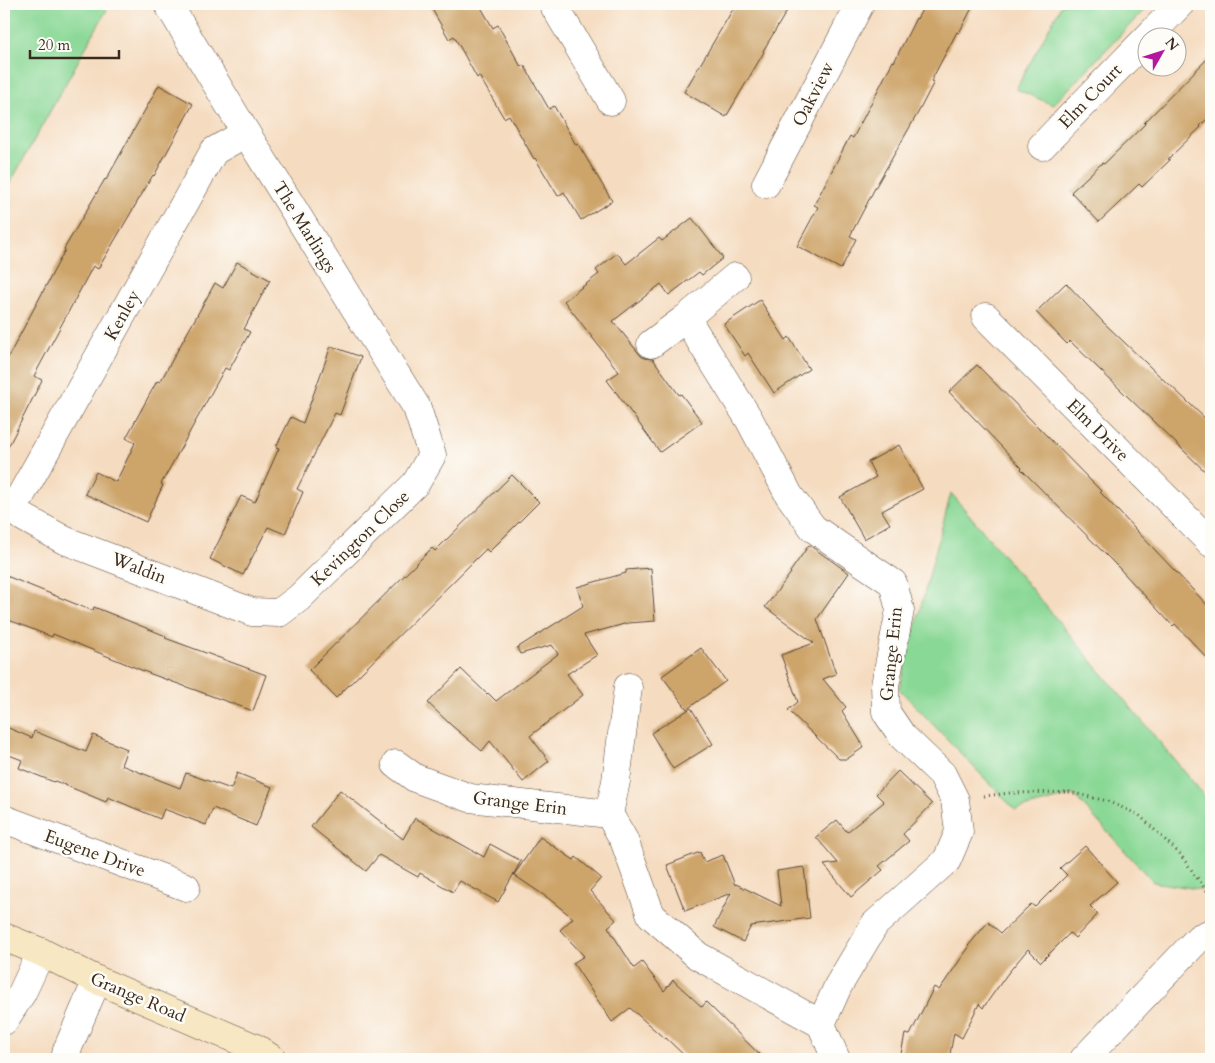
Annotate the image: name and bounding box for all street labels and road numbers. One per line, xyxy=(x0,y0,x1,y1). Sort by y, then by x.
street label: Oakview xyxy=(786,57,841,131)
street label: Elm Court xyxy=(1053,58,1128,134)
street label: The Marlings xyxy=(267,177,343,278)
street label: Kenley xyxy=(98,285,147,345)
street label: Elm Drive xyxy=(1061,393,1135,467)
street label: Kevington Close xyxy=(305,485,415,592)
street label: Waldin xyxy=(107,546,171,591)
street label: Grange Erin xyxy=(874,605,909,703)
street label: Grange Erin xyxy=(471,785,569,822)
street label: Eugene Drive xyxy=(41,824,149,883)
street label: Grange Road xyxy=(86,966,190,1029)

